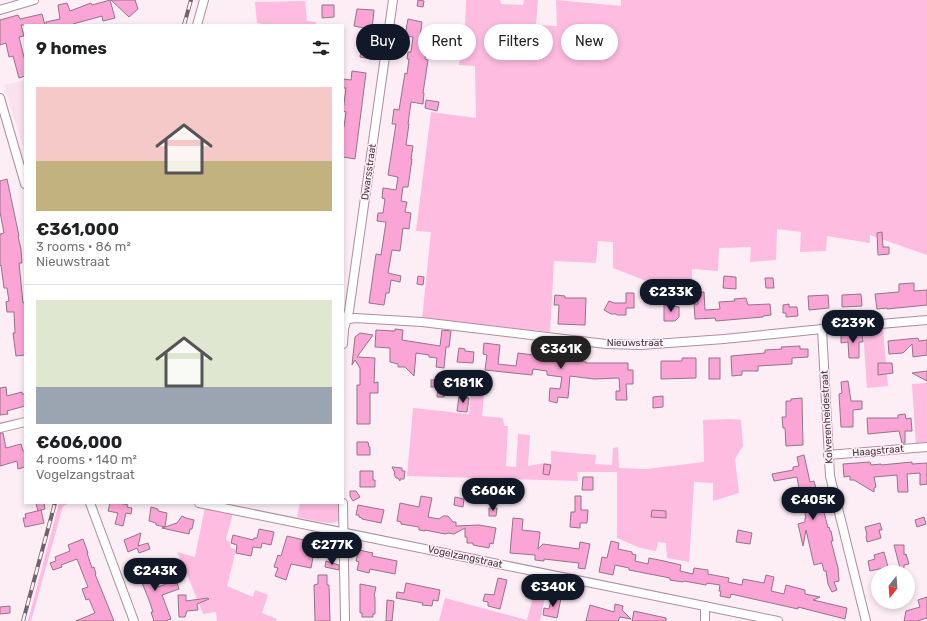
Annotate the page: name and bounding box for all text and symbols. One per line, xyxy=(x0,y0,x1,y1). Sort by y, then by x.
chip: Buy xyxy=(356,24,410,60)
chip: Rent xyxy=(418,24,476,60)
chip: Filters xyxy=(484,24,553,60)
chip: New xyxy=(561,24,618,60)
icon: filters xyxy=(310,37,332,59)
text: 9 homes xyxy=(36,38,107,58)
icon: home xyxy=(148,113,220,185)
street label: Dwarsstraat xyxy=(359,143,379,201)
text: €361,000 xyxy=(36,219,119,239)
text: 3 rooms · 86 m² xyxy=(36,239,131,254)
text: Nieuwstraat xyxy=(36,254,109,269)
pin: €233K xyxy=(643,279,699,313)
text: €233K xyxy=(649,284,693,299)
pin: €239K xyxy=(825,310,881,344)
text: €239K xyxy=(831,315,875,330)
icon: home xyxy=(148,326,220,398)
pin: €361K xyxy=(533,336,589,370)
street label: Nieuwstraat xyxy=(607,337,663,349)
text: €361K xyxy=(540,341,582,356)
pin: €181K xyxy=(435,370,491,404)
street label: Kolverenheidestraat xyxy=(819,370,835,464)
text: €181K xyxy=(443,375,483,390)
text: €606,000 xyxy=(36,432,122,452)
street label: Haagstraat xyxy=(852,443,904,459)
text: 4 rooms · 140 m² xyxy=(36,452,137,467)
text: Vogelzangstraat xyxy=(36,467,135,482)
pin: €606K xyxy=(465,478,521,512)
text: €606K xyxy=(471,483,515,498)
pin: €405K xyxy=(785,487,841,521)
text: €405K xyxy=(791,492,835,507)
pin: €277K xyxy=(304,532,360,566)
text: €277K xyxy=(311,537,353,552)
street label: Vogelzangstraat xyxy=(427,543,504,571)
pin: €243K xyxy=(127,558,183,592)
text: €243K xyxy=(133,563,177,578)
north arrow xyxy=(871,565,915,609)
map controls xyxy=(871,565,915,609)
pin: €340K xyxy=(525,574,581,608)
text: €340K xyxy=(530,579,576,594)

